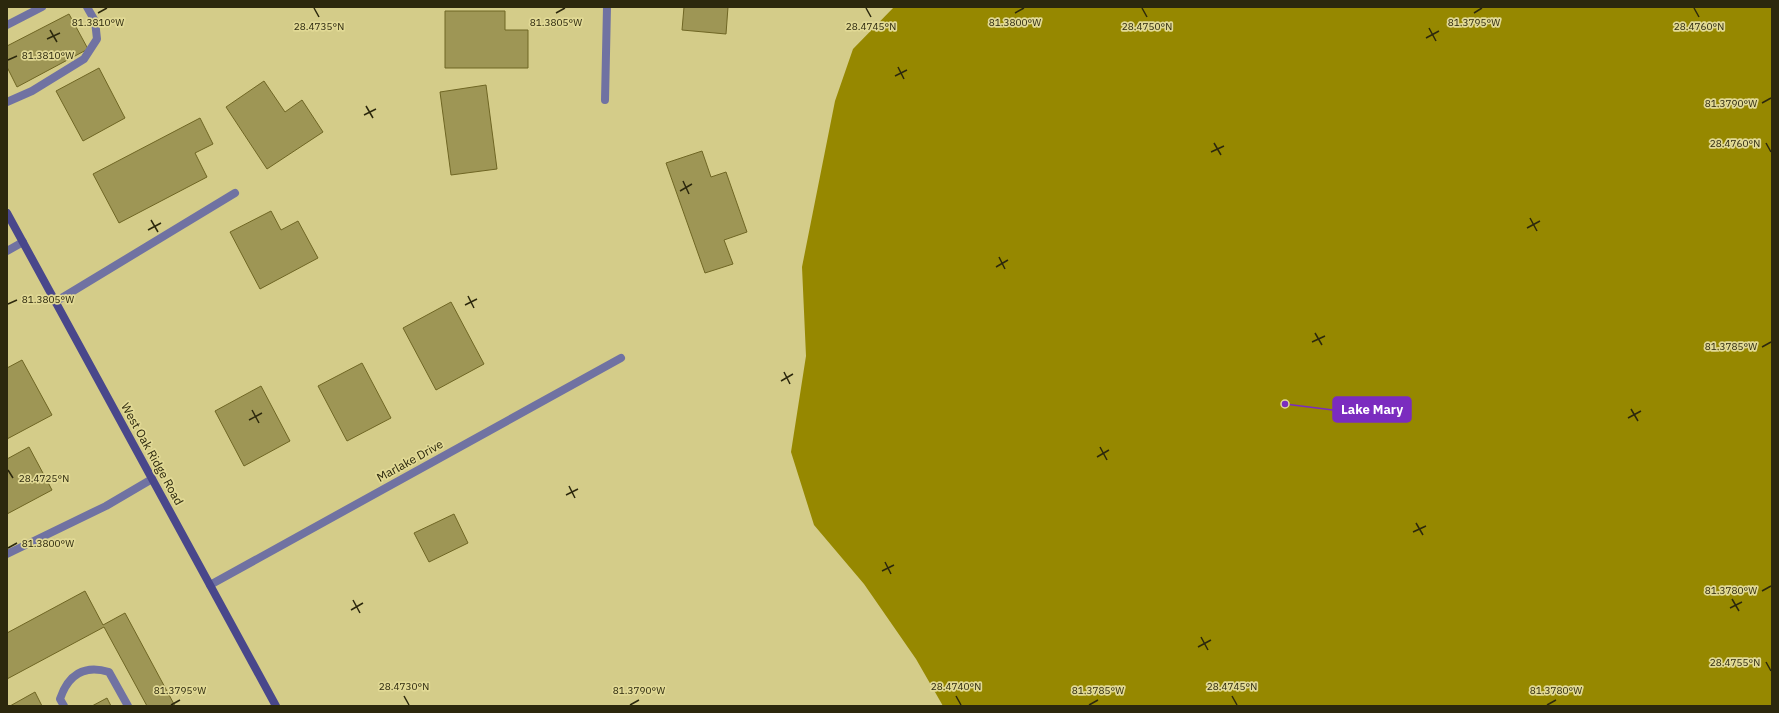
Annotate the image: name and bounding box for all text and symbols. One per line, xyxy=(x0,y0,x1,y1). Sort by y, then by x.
text: 81.3810°W xyxy=(72,16,124,29)
text: 81.3805°W xyxy=(530,16,582,29)
text: 81.3800°W xyxy=(989,16,1041,29)
text: 81.3795°W xyxy=(1448,16,1500,29)
text: 28.4735°N xyxy=(294,20,344,33)
text: 28.4745°N xyxy=(846,20,896,33)
text: 28.4750°N xyxy=(1122,20,1172,33)
text: 28.4760°N xyxy=(1674,20,1724,33)
text: 81.3810°W xyxy=(22,49,74,62)
text: 81.3790°W xyxy=(1705,97,1757,110)
text: 28.4760°N xyxy=(1710,137,1760,150)
text: 81.3805°W xyxy=(22,293,74,306)
text: 81.3785°W xyxy=(1705,340,1757,353)
callout: Lake Mary xyxy=(1333,397,1411,422)
street label: West Oak Ridge Road xyxy=(118,400,187,508)
text: Lake Mary xyxy=(1341,401,1403,418)
street label: Marlake Drive xyxy=(374,436,446,485)
text: 28.4725°N xyxy=(19,472,69,485)
text: 81.3800°W xyxy=(22,537,74,550)
text: 81.3780°W xyxy=(1705,584,1757,597)
text: 28.4755°N xyxy=(1710,656,1760,669)
text: 28.4730°N xyxy=(379,680,429,693)
text: 28.4740°N xyxy=(931,680,981,693)
text: 28.4745°N xyxy=(1207,680,1257,693)
text: 81.3795°W xyxy=(154,684,206,697)
text: 81.3790°W xyxy=(613,684,665,697)
text: 81.3785°W xyxy=(1072,684,1124,697)
text: 81.3780°W xyxy=(1530,684,1582,697)

